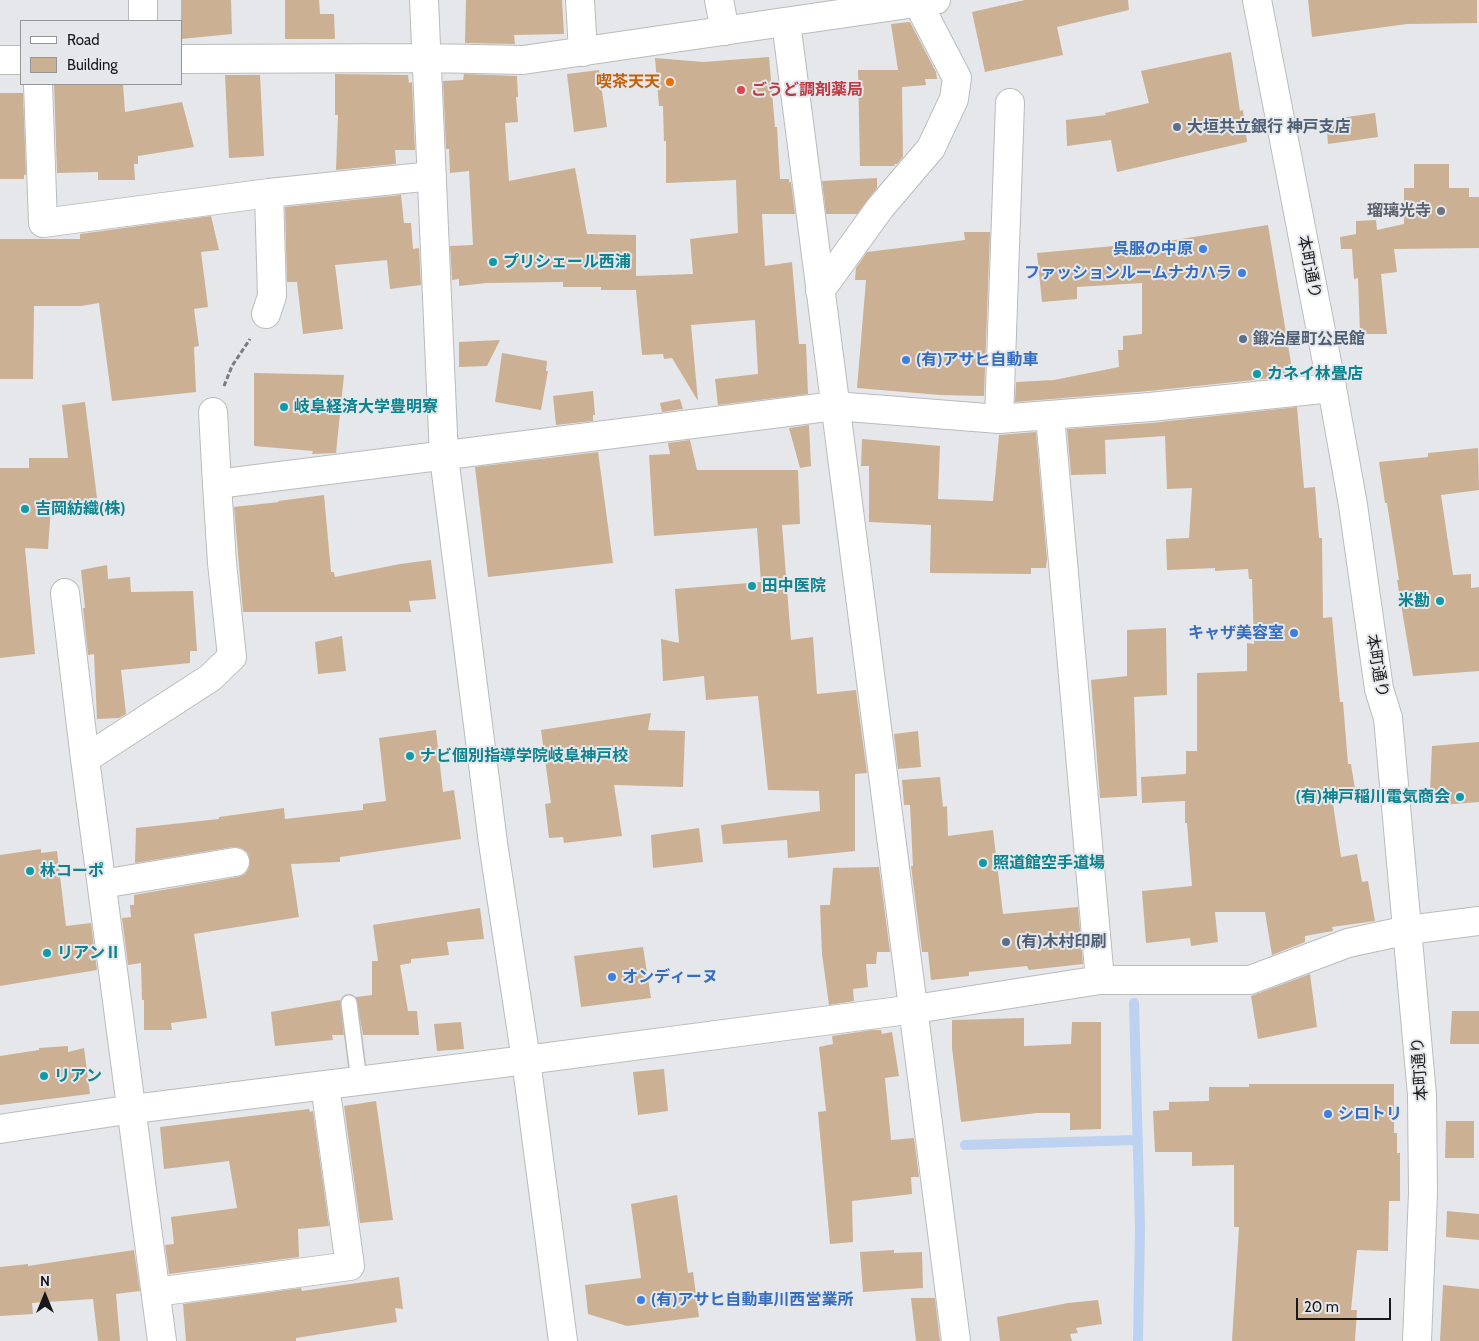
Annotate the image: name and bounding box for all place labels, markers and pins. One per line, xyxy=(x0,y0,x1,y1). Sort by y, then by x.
place label: 喫茶天天 xyxy=(596,72,660,92)
marker: 喫茶天天 xyxy=(664,76,676,88)
place label: ごうど調剤薬局 xyxy=(751,80,863,100)
marker: ごうど調剤薬局 xyxy=(735,84,747,96)
place label: 大垣共立銀行 神戸支店 xyxy=(1187,117,1351,137)
marker: 大垣共立銀行 神戸支店 xyxy=(1171,121,1183,133)
place label: 瑠璃光寺 xyxy=(1367,201,1431,221)
marker: 瑠璃光寺 xyxy=(1435,205,1447,217)
place label: 呉服の中原 xyxy=(1113,239,1193,259)
marker: 呉服の中原 xyxy=(1197,243,1209,255)
place label: プリシェール西浦 xyxy=(503,252,631,272)
marker: プリシェール西浦 xyxy=(487,256,499,268)
place label: ファッションルームナカハラ xyxy=(1024,263,1232,283)
marker: ファッションルームナカハラ xyxy=(1236,267,1248,279)
place label: 鍛冶屋町公民館 xyxy=(1253,329,1365,349)
marker: 鍛冶屋町公民館 xyxy=(1237,333,1249,345)
place label: (有)アサヒ自動車 xyxy=(916,350,1038,370)
marker: (有)アサヒ自動車 xyxy=(900,354,912,366)
place label: カネイ林畳店 xyxy=(1267,364,1363,384)
marker: カネイ林畳店 xyxy=(1251,368,1263,380)
place label: 岐阜経済大学豊明寮 xyxy=(294,397,438,417)
marker: 岐阜経済大学豊明寮 xyxy=(278,401,290,413)
place label: 吉岡紡織(株) xyxy=(35,499,125,519)
marker: 吉岡紡織(株) xyxy=(19,503,31,515)
place label: 田中医院 xyxy=(762,576,826,596)
marker: 田中医院 xyxy=(746,580,758,592)
place label: 米勘 xyxy=(1398,591,1430,611)
marker: 米勘 xyxy=(1434,595,1446,607)
place label: キャザ美容室 xyxy=(1188,623,1284,643)
marker: キャザ美容室 xyxy=(1288,627,1300,639)
place label: ナビ個別指導学院岐阜神戸校 xyxy=(420,746,628,766)
marker: ナビ個別指導学院岐阜神戸校 xyxy=(404,750,416,762)
place label: (有)神戸稲川電気商会 xyxy=(1296,787,1450,807)
marker: (有)神戸稲川電気商会 xyxy=(1454,791,1466,803)
place label: 照道館空手道場 xyxy=(993,853,1105,873)
marker: 照道館空手道場 xyxy=(977,857,989,869)
place label: 林コーポ xyxy=(40,861,104,881)
marker: 林コーポ xyxy=(24,865,36,877)
place label: (有)木村印刷 xyxy=(1016,932,1106,952)
marker: (有)木村印刷 xyxy=(1000,936,1012,948)
place label: リアンⅡ xyxy=(57,943,121,963)
marker: リアンⅡ xyxy=(41,947,53,959)
place label: オンディーヌ xyxy=(622,967,718,987)
marker: オンディーヌ xyxy=(606,971,618,983)
place label: リアン xyxy=(54,1066,102,1086)
marker: リアン xyxy=(38,1070,50,1082)
place label: シロトリ xyxy=(1338,1104,1402,1124)
marker: シロトリ xyxy=(1322,1108,1334,1120)
place label: (有)アサヒ自動車川西営業所 xyxy=(651,1290,853,1310)
marker: (有)アサヒ自動車川西営業所 xyxy=(635,1294,647,1306)

